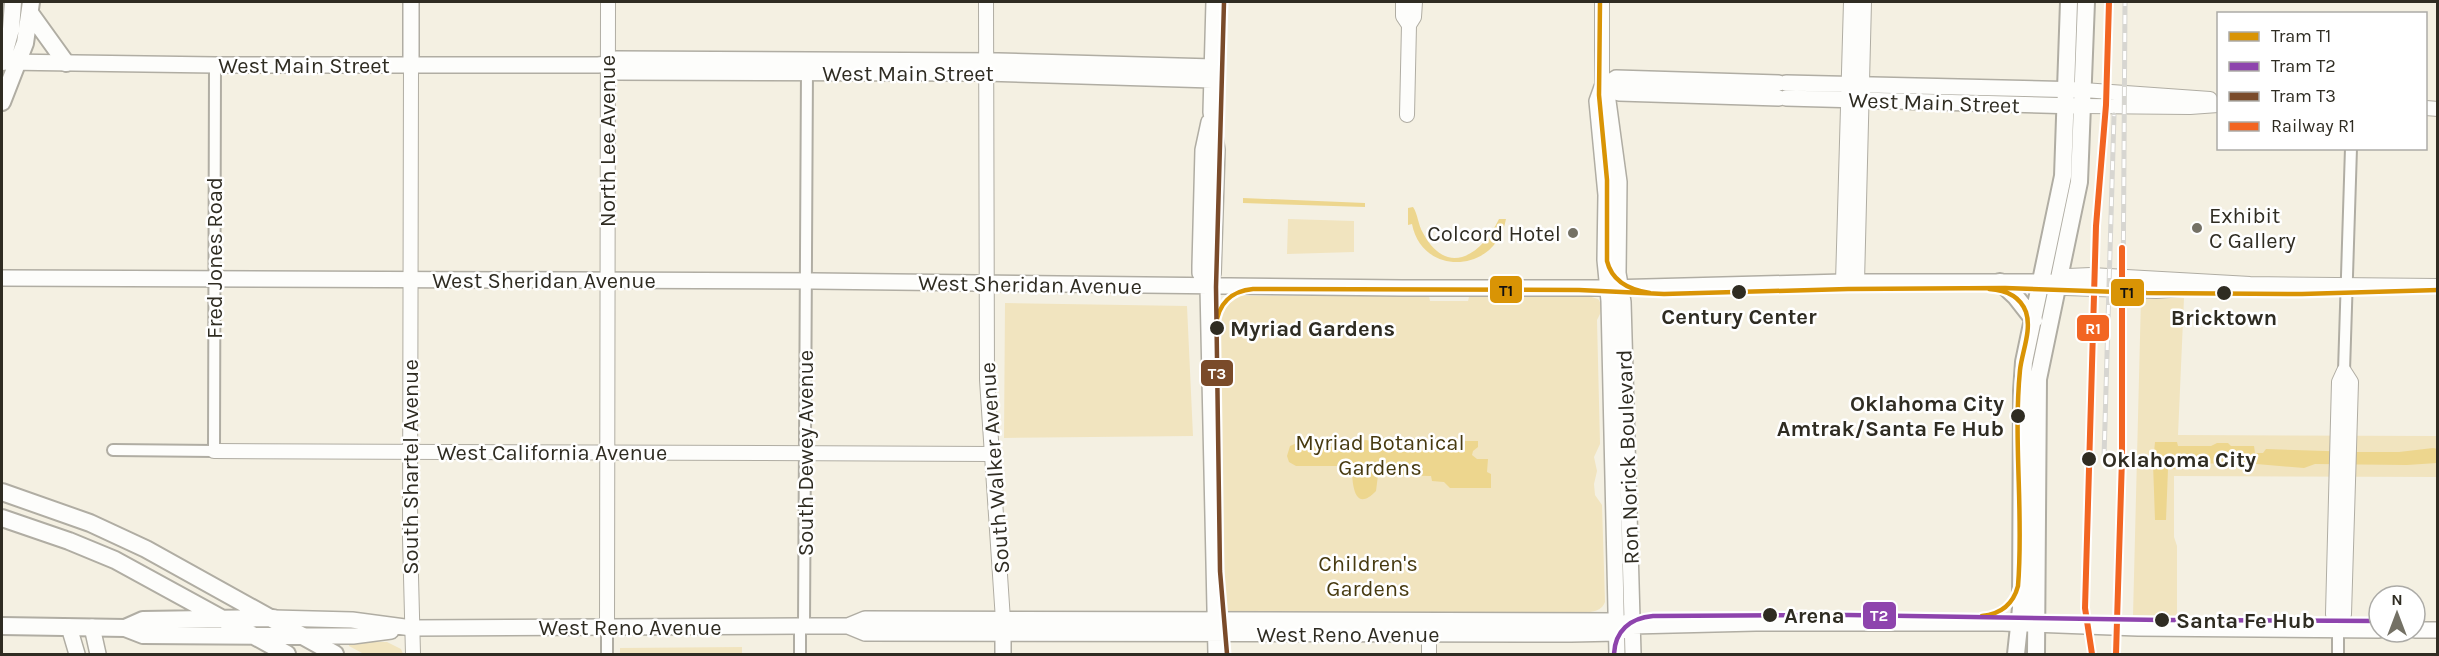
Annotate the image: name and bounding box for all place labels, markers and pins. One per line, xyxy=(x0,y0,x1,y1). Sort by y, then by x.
place label: Exhibit C Gallery xyxy=(2209,203,2296,254)
place label: Colcord Hotel xyxy=(1427,221,1561,247)
marker: Exhibit C Gallery xyxy=(2190,221,2204,235)
marker: Colcord Hotel xyxy=(1566,226,1580,240)
marker: Century Center xyxy=(1730,283,1748,301)
marker: Bricktown xyxy=(2215,284,2233,302)
place label: Century Center xyxy=(1661,304,1817,330)
place label: Bricktown xyxy=(2171,305,2277,331)
place label: Myriad Gardens xyxy=(1230,316,1395,342)
marker: Myriad Gardens xyxy=(1208,319,1226,337)
place label: Oklahoma City Amtrak/Santa Fe Hub xyxy=(1777,391,2004,442)
marker: Oklahoma City Amtrak/Santa Fe Hub xyxy=(2009,407,2027,425)
place label: Oklahoma City xyxy=(2102,447,2256,473)
marker: Oklahoma City xyxy=(2080,450,2098,468)
place label: Arena xyxy=(1784,603,1845,629)
marker: Arena xyxy=(1761,606,1779,624)
place label: Santa Fe Hub xyxy=(2176,608,2315,634)
marker: Santa Fe Hub xyxy=(2153,611,2171,629)

